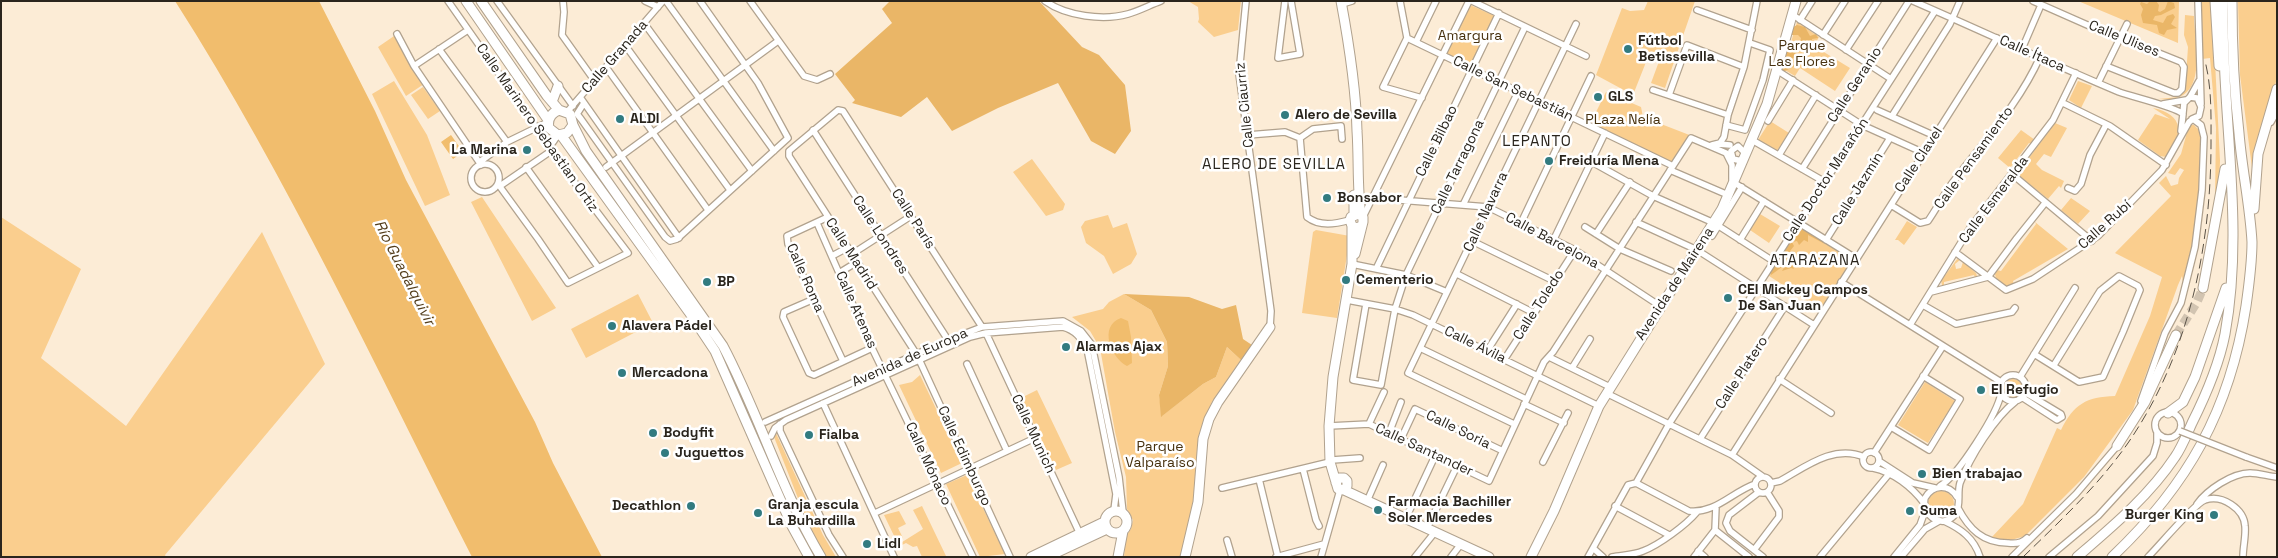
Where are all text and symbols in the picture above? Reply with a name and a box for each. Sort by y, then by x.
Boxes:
street label: Calle Granada [579,17,651,97]
street label: Calle Ulises [2086,17,2162,61]
park label: Amargura [1438,28,1502,44]
street label: Calle Ítaca [1997,32,2067,76]
place label: Fútbol Betissevilla [1638,33,1715,65]
park label: Parque Las Flores [1769,38,1835,70]
street label: Calle Marinero Sebastian Ortiz [472,41,602,215]
marker: Fútbol Betissevilla [1622,43,1634,55]
street label: Calle Geranio [1824,44,1886,126]
street label: Calle San Sebastián [1450,52,1576,126]
street label: Calle Ciaurriz [1232,61,1258,149]
place label: GLS [1608,89,1633,105]
marker: GLS [1592,91,1604,103]
street label: Calle Bilbao [1412,103,1462,179]
street label: Calle Pensamiento [1931,103,2017,213]
place label: Alero de Sevilla [1295,107,1397,123]
marker: Alero de Sevilla [1279,109,1291,121]
place label: ALDI [630,111,659,127]
park label: PLaza Nelía [1585,112,1661,128]
marker: ALDI [614,113,626,125]
street label: Calle Doctor Marañón [1780,115,1872,245]
street label: Calle Tarragona [1428,117,1488,217]
street label: Calle Clavel [1892,124,1946,196]
district label: LEPANTO [1501,133,1573,151]
place label: La Marina [451,142,517,158]
marker: La Marina [521,144,533,156]
street label: Calle Jazmín [1829,149,1887,229]
place label: Freiduría Mena [1559,153,1659,169]
street label: Calle Esmeralda [1956,153,2032,247]
marker: Freiduría Mena [1543,155,1555,167]
district label: ALERO DE SEVILLA [1200,156,1348,174]
street label: Calle Navarra [1460,169,1512,255]
street label: Calle París [887,186,939,252]
place label: Bonsabor [1337,190,1402,206]
marker: Bonsabor [1321,192,1333,204]
street label: Calle Londres [848,193,912,277]
street label: Calle Rubí [2075,197,2135,253]
street label: Calle Barcelona [1502,209,1602,273]
street label: Calle Madrid [821,215,881,293]
water label: Río Guadalquivir [370,217,438,329]
street label: Avenida de Mairena [1632,224,1718,344]
street label: Calle Roma [782,241,828,315]
district label: ATARAZANA [1768,252,1862,270]
street label: Calle Toledo [1510,267,1568,343]
street label: Calle Atenas [831,269,881,351]
place label: Cementerio [1356,272,1434,288]
place label: BP [717,274,735,290]
marker: Cementerio [1340,274,1352,286]
marker: BP [701,276,713,288]
place label: CEI Mickey Campos De San Juan [1738,282,1868,314]
marker: CEI Mickey Campos De San Juan [1722,292,1734,304]
place label: Alavera Pádel [622,318,712,334]
marker: Alavera Pádel [606,320,618,332]
street label: Calle Ávila [1441,323,1509,367]
street label: Avenida de Europa [850,325,970,391]
street label: Calle Platero [1712,333,1772,413]
place label: Alarmas Ajax [1076,339,1162,355]
marker: Alarmas Ajax [1060,341,1072,353]
place label: Mercadona [632,365,708,381]
marker: Mercadona [616,367,628,379]
place label: El Refugio [1991,382,2059,398]
marker: El Refugio [1975,384,1987,396]
street label: Calle Munich [1007,392,1059,476]
street label: Calle Edimburgo [933,403,995,509]
street label: Calle Soria [1423,407,1493,453]
street label: Calle Mónaco [901,420,955,508]
street label: Calle Santander [1372,420,1476,480]
place label: Bodyfit [663,425,714,441]
marker: Bodyfit [647,427,659,439]
place label: Fialba [819,427,859,443]
marker: Fialba [803,429,815,441]
park label: Parque Valparaíso [1125,439,1195,472]
place label: Juguettos [675,445,744,461]
marker: Juguettos [659,447,671,459]
place label: Bien trabajao [1932,466,2022,482]
marker: Bien trabajao [1916,468,1928,480]
place label: Farmacia Bachiller Soler Mercedes [1388,494,1511,526]
place label: Granja escula La Buhardilla [768,497,859,530]
place label: Decathlon [612,498,681,514]
marker: Decathlon [685,500,697,512]
place label: Suma [1920,503,1957,519]
marker: Farmacia Bachiller Soler Mercedes [1372,504,1384,516]
marker: Suma [1904,505,1916,517]
marker: Granja escula La Buhardilla [752,507,764,519]
place label: Burger King [2125,507,2204,523]
marker: Burger King [2208,509,2220,521]
place label: Lidl [877,536,901,552]
marker: Lidl [861,538,873,550]

